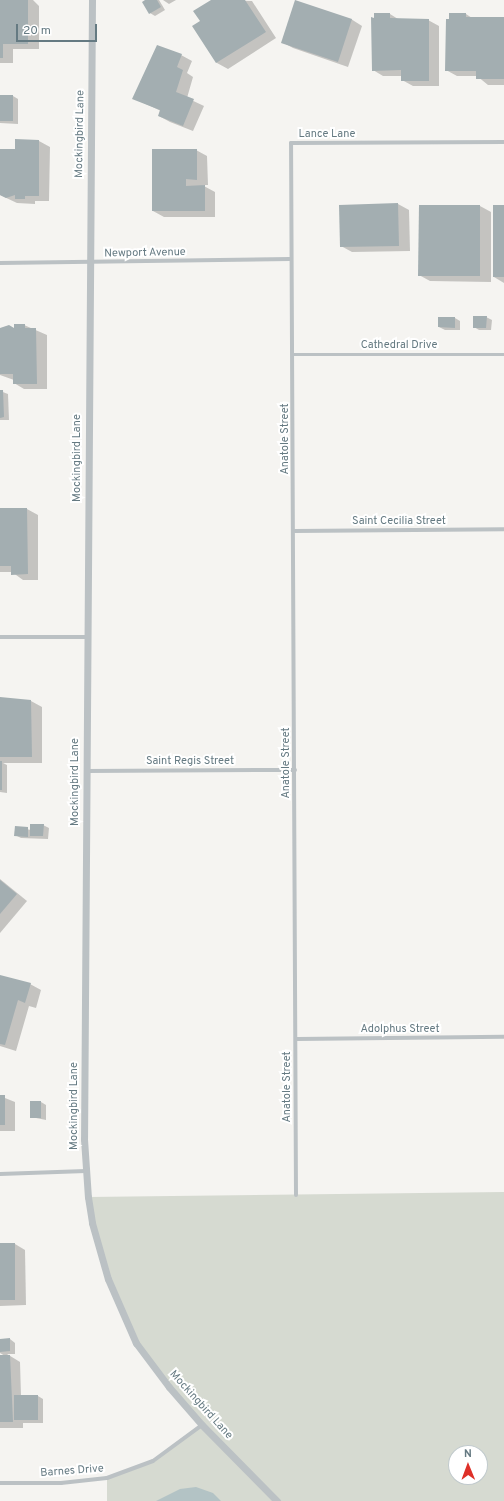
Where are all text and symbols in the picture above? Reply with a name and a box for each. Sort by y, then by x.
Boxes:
scale bar [18,16,99,42]
text: 20 m [23,23,51,39]
street label: Mockingbird Lane [73,90,87,178]
street label: Lance Lane [299,127,355,141]
street label: Newport Avenue [104,246,186,260]
street label: Cathedral Drive [361,338,437,352]
street label: Anatole Street [278,403,292,475]
street label: Mockingbird Lane [70,414,84,502]
street label: Saint Cecilia Street [352,514,446,528]
street label: Anatole Street [279,727,293,799]
street label: Mockingbird Lane [68,738,82,826]
street label: Saint Regis Street [146,754,234,768]
street label: Adolphus Street [360,1022,440,1036]
street label: Anatole Street [280,1051,294,1123]
street label: Mockingbird Lane [67,1062,81,1150]
street label: Mockingbird Lane [167,1368,235,1442]
north arrow [448,1445,488,1485]
text: N [464,1447,472,1461]
street label: Barnes Drive [40,1462,104,1480]

